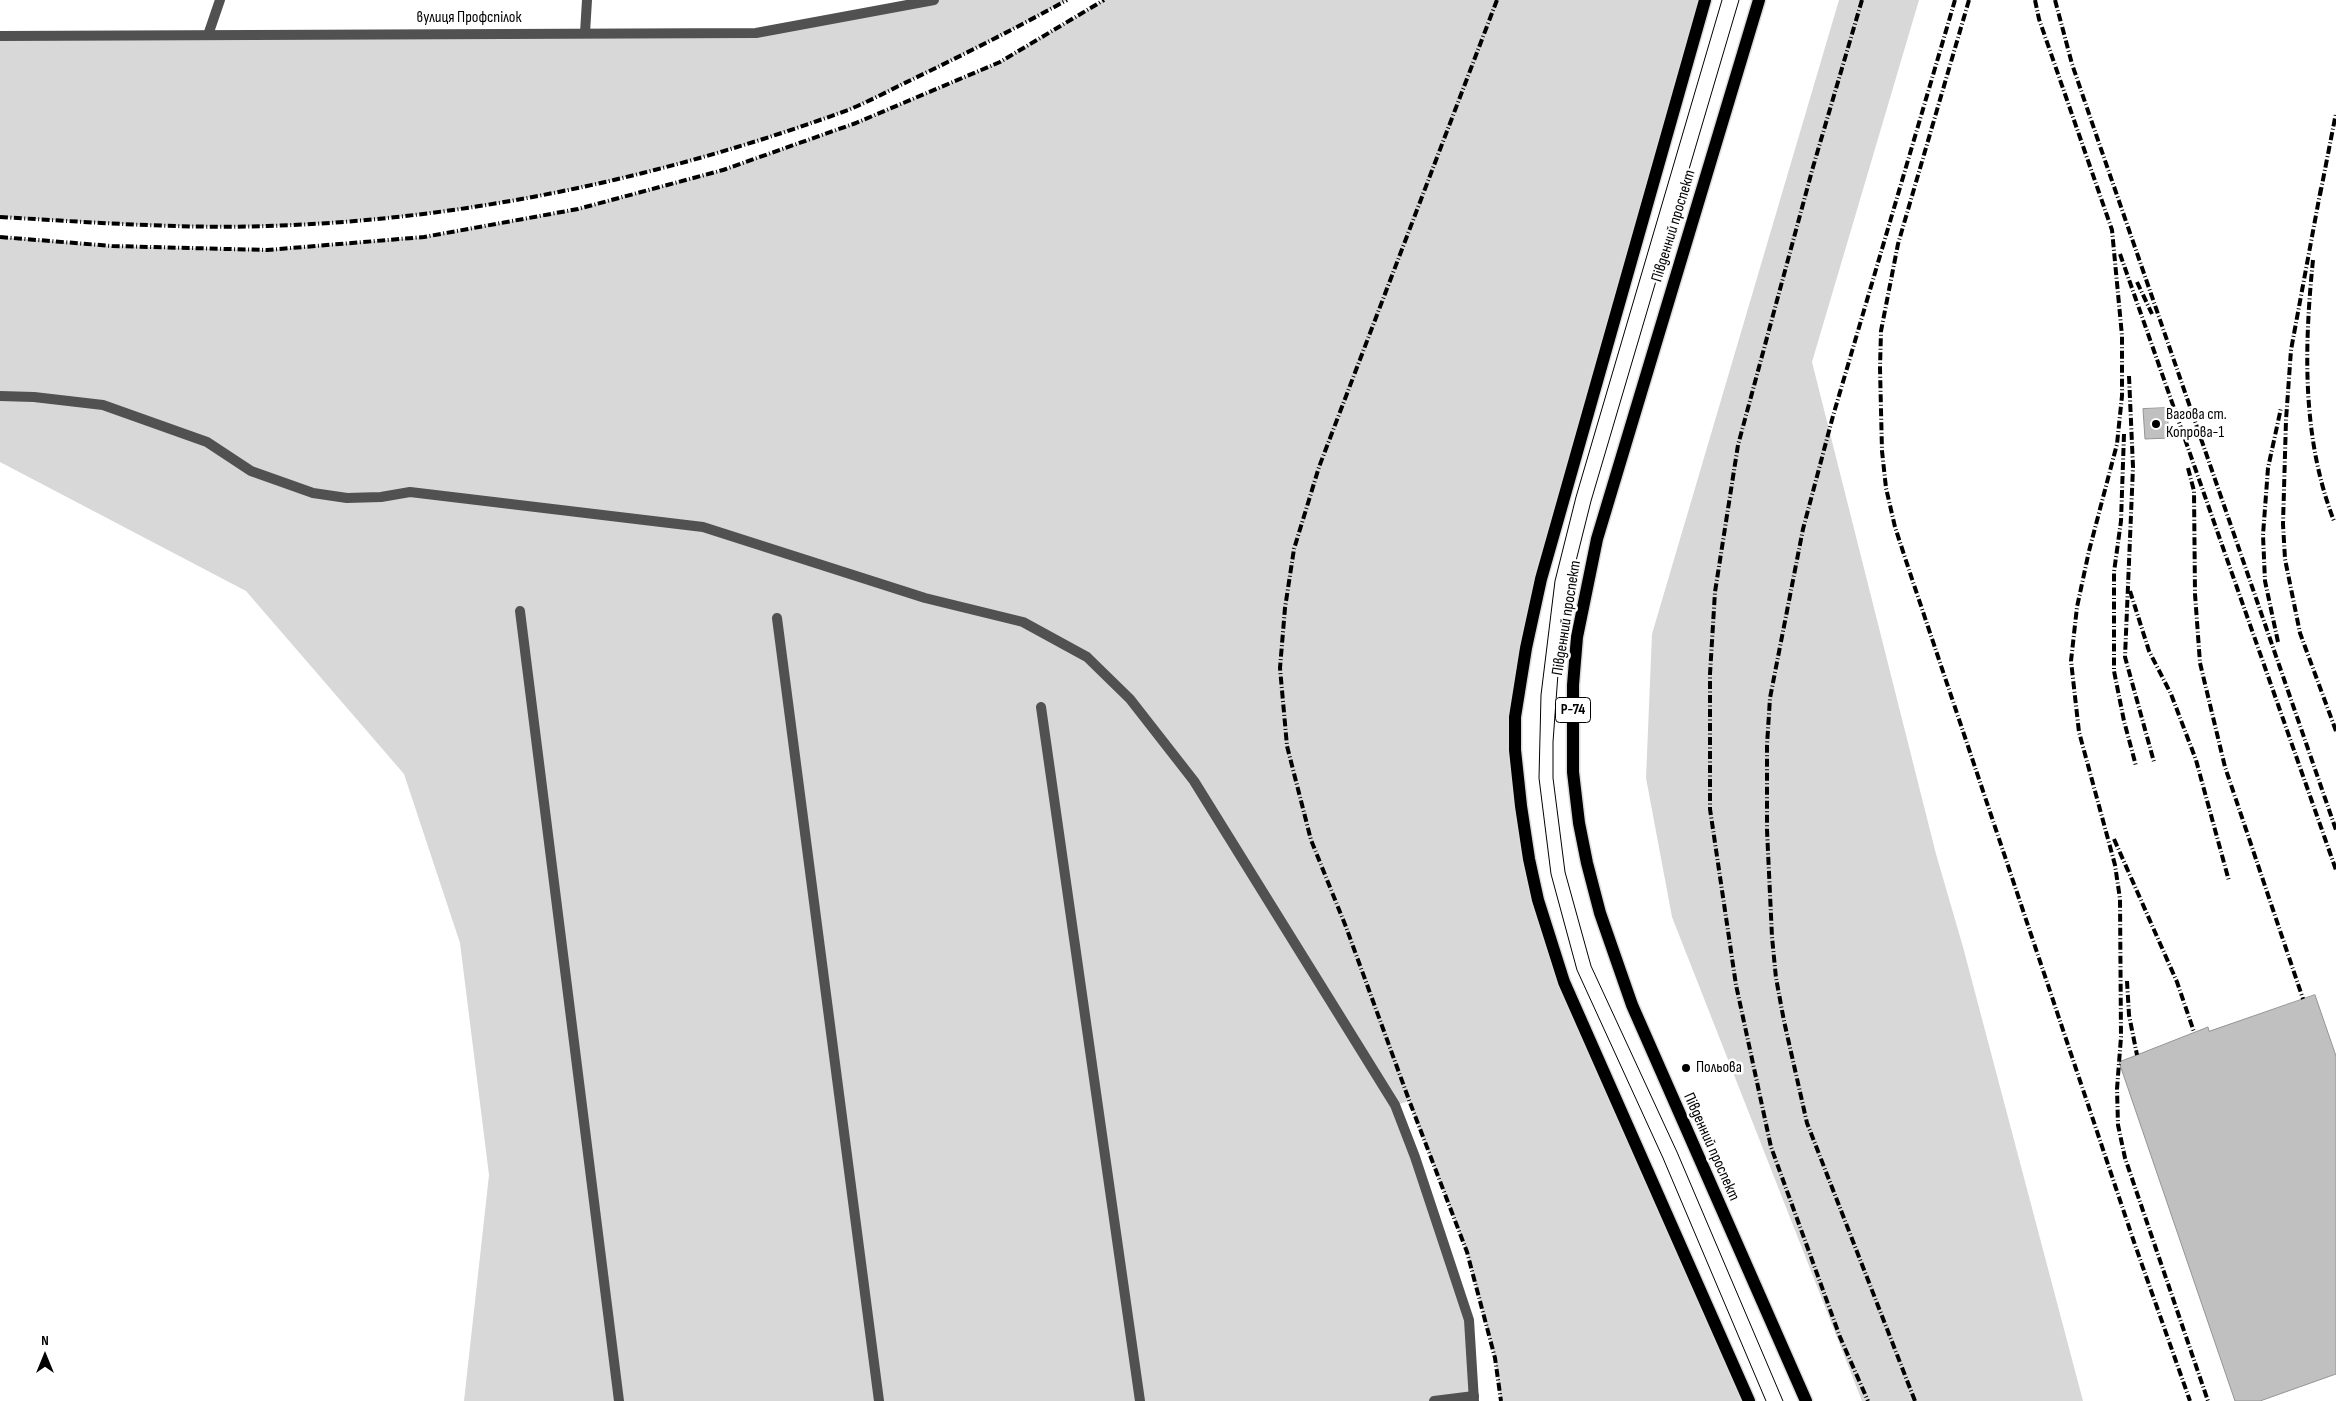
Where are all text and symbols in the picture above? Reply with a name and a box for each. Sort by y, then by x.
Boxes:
street label: вулиця Профспілок [416,8,522,28]
street label: Південний проспект [1648,168,1700,284]
place label: Вагова ст. Копрова-1 [2166,405,2227,443]
marker: Вагова ст. Копрова-1 [2150,418,2162,430]
street label: Південний проспект [1548,559,1586,677]
road number: Р-74 [1556,698,1590,722]
place label: Польова [1696,1058,1742,1078]
marker: Польова [1680,1062,1692,1074]
street label: Південний проспект [1679,1090,1743,1204]
north arrow [20,1331,70,1381]
text: N [41,1332,49,1349]

